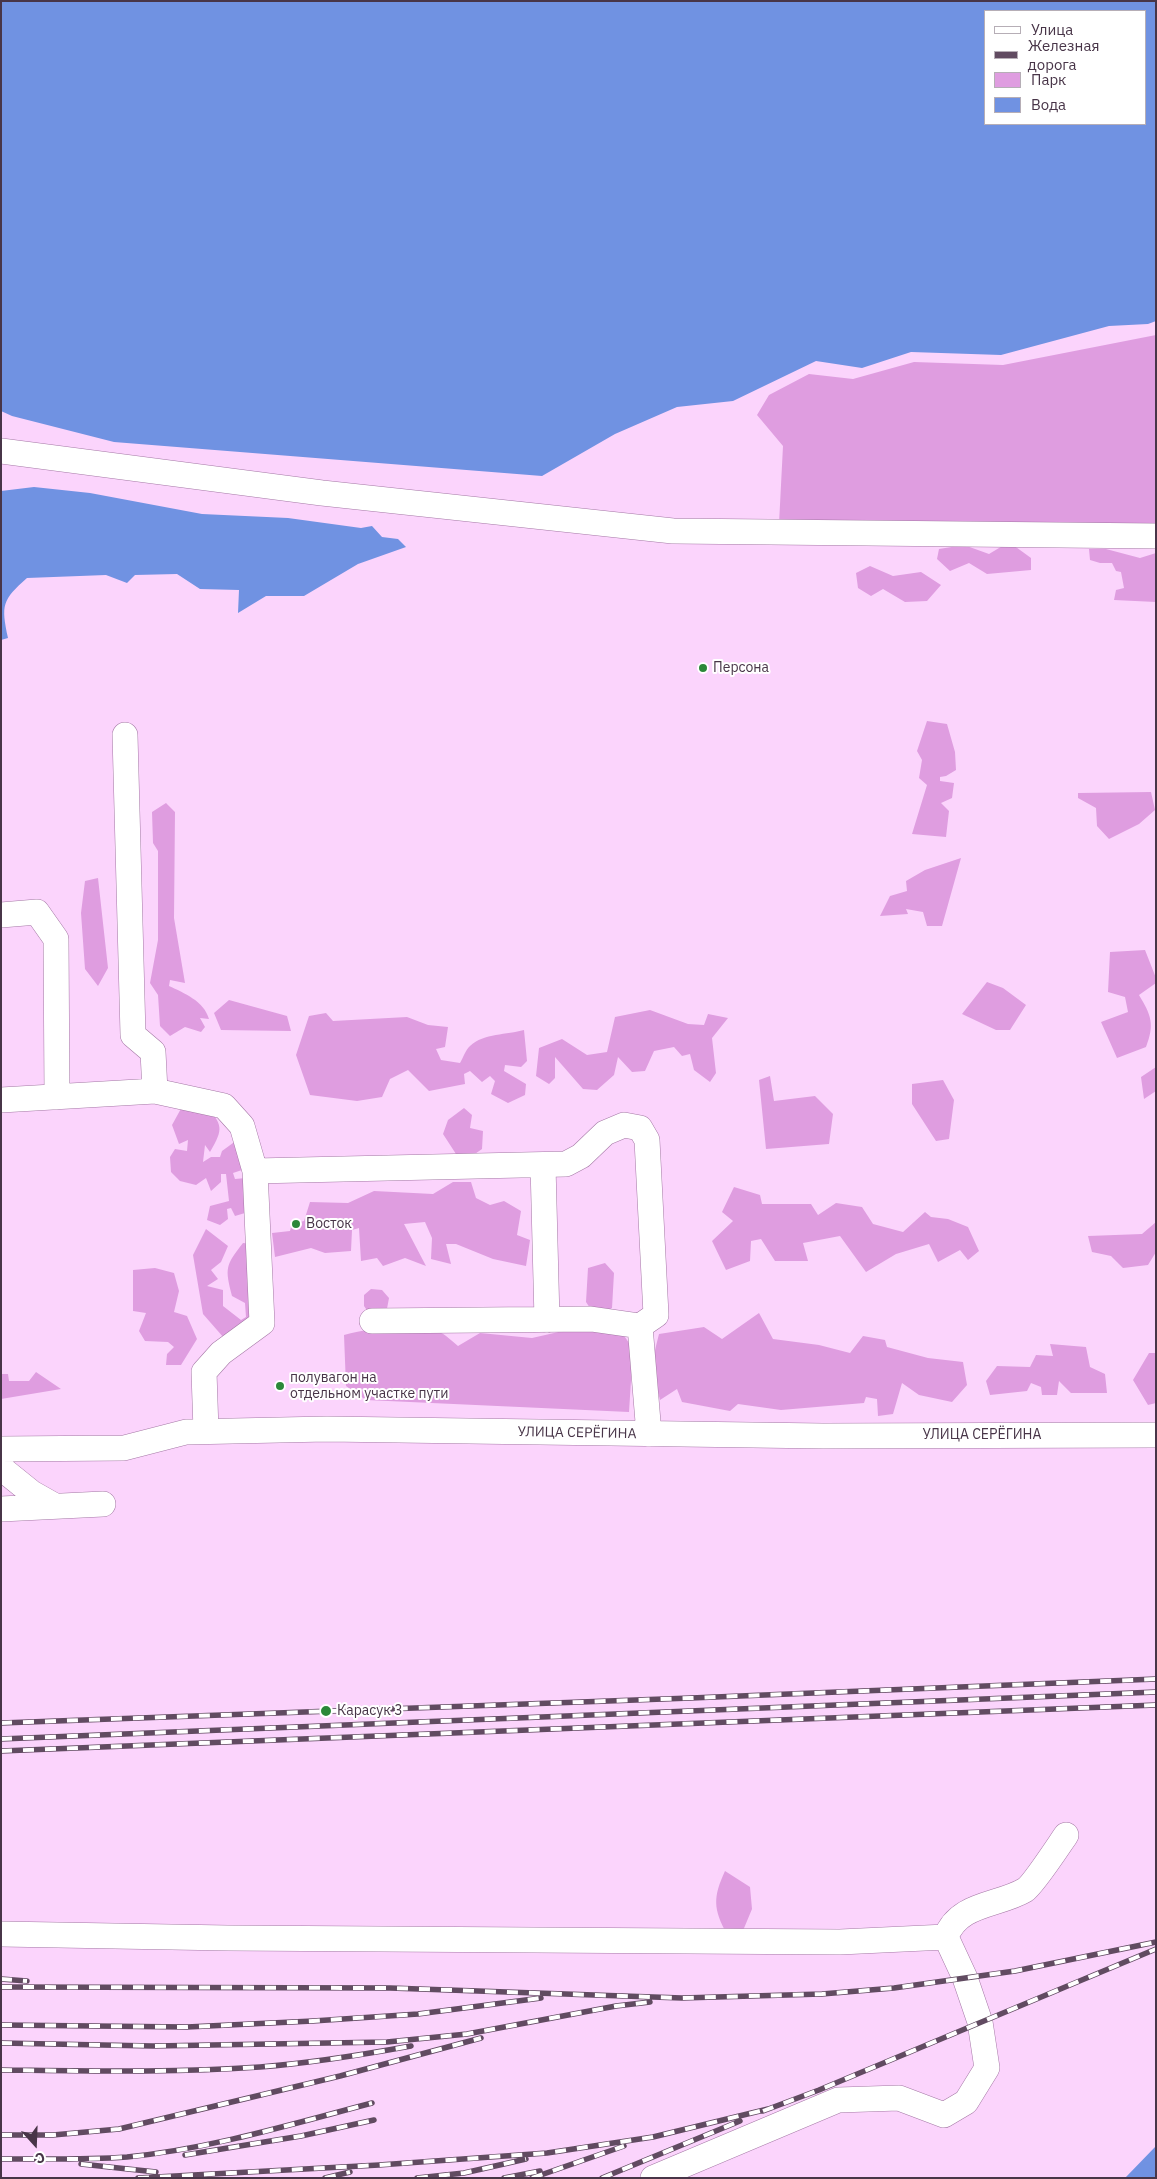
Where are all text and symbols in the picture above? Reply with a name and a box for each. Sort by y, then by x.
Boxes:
legend [984,10,1147,125]
text: Улица [1031,20,1073,39]
text: Железная дорога [1028,36,1099,74]
text: Парк [1031,70,1066,89]
text: Вода [1031,95,1066,114]
place label: Персона [713,660,769,676]
marker: Персона [697,662,709,674]
place label: Восток [306,1216,352,1232]
marker: Восток [290,1218,302,1230]
place label: полувагон на отдельном участке пути [290,1370,448,1402]
marker: полувагон на отдельном участке пути [274,1380,286,1392]
street label: УЛИЦА СЕРЁГИНА [517,1424,637,1442]
street label: УЛИЦА СЕРЁГИНА [923,1427,1041,1443]
place label: Карасук 3 [337,1703,403,1719]
marker: Карасук 3 [319,1704,333,1718]
north arrow [10,2119,60,2169]
text: С [33,2148,47,2168]

